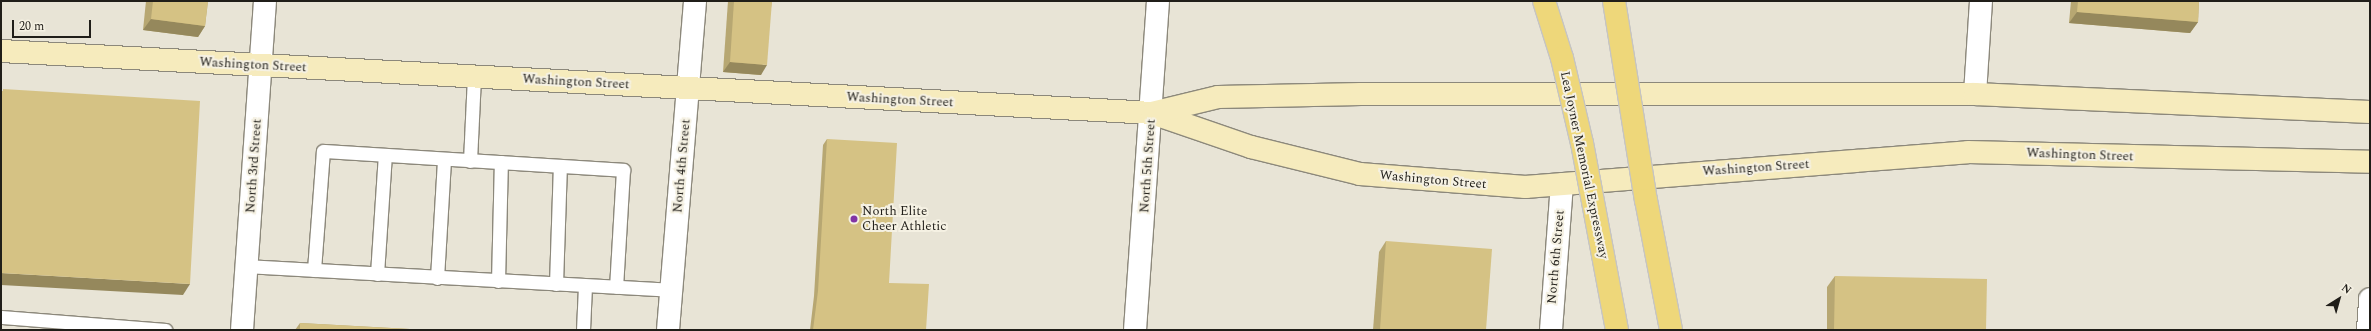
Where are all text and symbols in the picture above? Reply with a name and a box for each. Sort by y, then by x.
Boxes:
scale bar [14,12,93,38]
text: 20 m [19,17,44,36]
street label: Washington Street [199,54,307,76]
street label: Lea Joyner Memorial Expressway [1556,70,1612,260]
street label: Washington Street [522,71,630,93]
street label: Washington Street [846,89,954,111]
street label: North 3rd Street [243,118,265,214]
street label: North 4th Street [670,118,694,214]
street label: North 5th Street [1137,119,1159,213]
street label: Washington Street [2026,145,2134,165]
street label: Washington Street [1702,156,1810,180]
street label: Washington Street [1379,168,1487,192]
place label: North Elite Cheer Athletic [862,204,947,235]
street label: North 6th Street [1544,209,1568,305]
marker: North Elite Cheer Athletic [849,214,859,224]
north arrow [2319,279,2359,319]
text: N [2338,280,2355,299]

